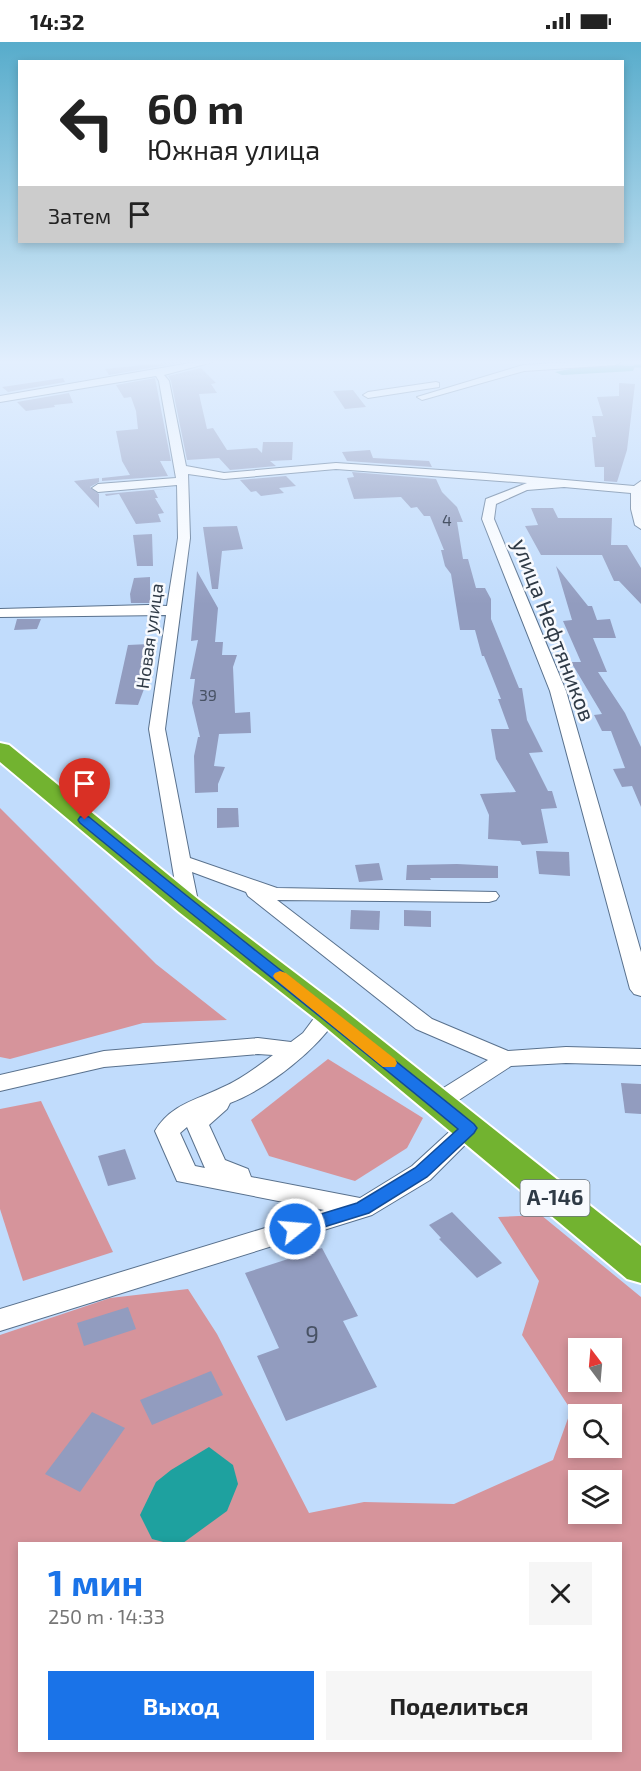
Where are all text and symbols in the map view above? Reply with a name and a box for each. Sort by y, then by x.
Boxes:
text: 14:32 [30,8,84,34]
text: 60 m [147,82,244,132]
icon: left [48,84,126,162]
text: Южная улица [147,133,320,165]
icon: arrive [123,198,156,231]
text: Затем [48,202,111,228]
house number: 4 [442,510,452,529]
street label: улица Нефтяников [507,535,602,725]
street label: Новая улица [131,582,167,690]
house number: 39 [199,685,217,704]
pin [59,758,110,820]
icon: arrive [68,767,101,800]
road number: А-146 [520,1180,590,1216]
position arrow [263,1197,327,1261]
house number: 9 [305,1319,319,1348]
north arrow [568,1338,622,1392]
map controls [568,1338,622,1524]
button: search [568,1404,622,1458]
button: layers [568,1470,622,1524]
text: 1 мин [48,1560,143,1603]
button: close [529,1562,592,1625]
text: 250 m · 14:33 [48,1604,165,1628]
button: Выход [48,1671,314,1740]
button: Поделиться [326,1671,592,1740]

